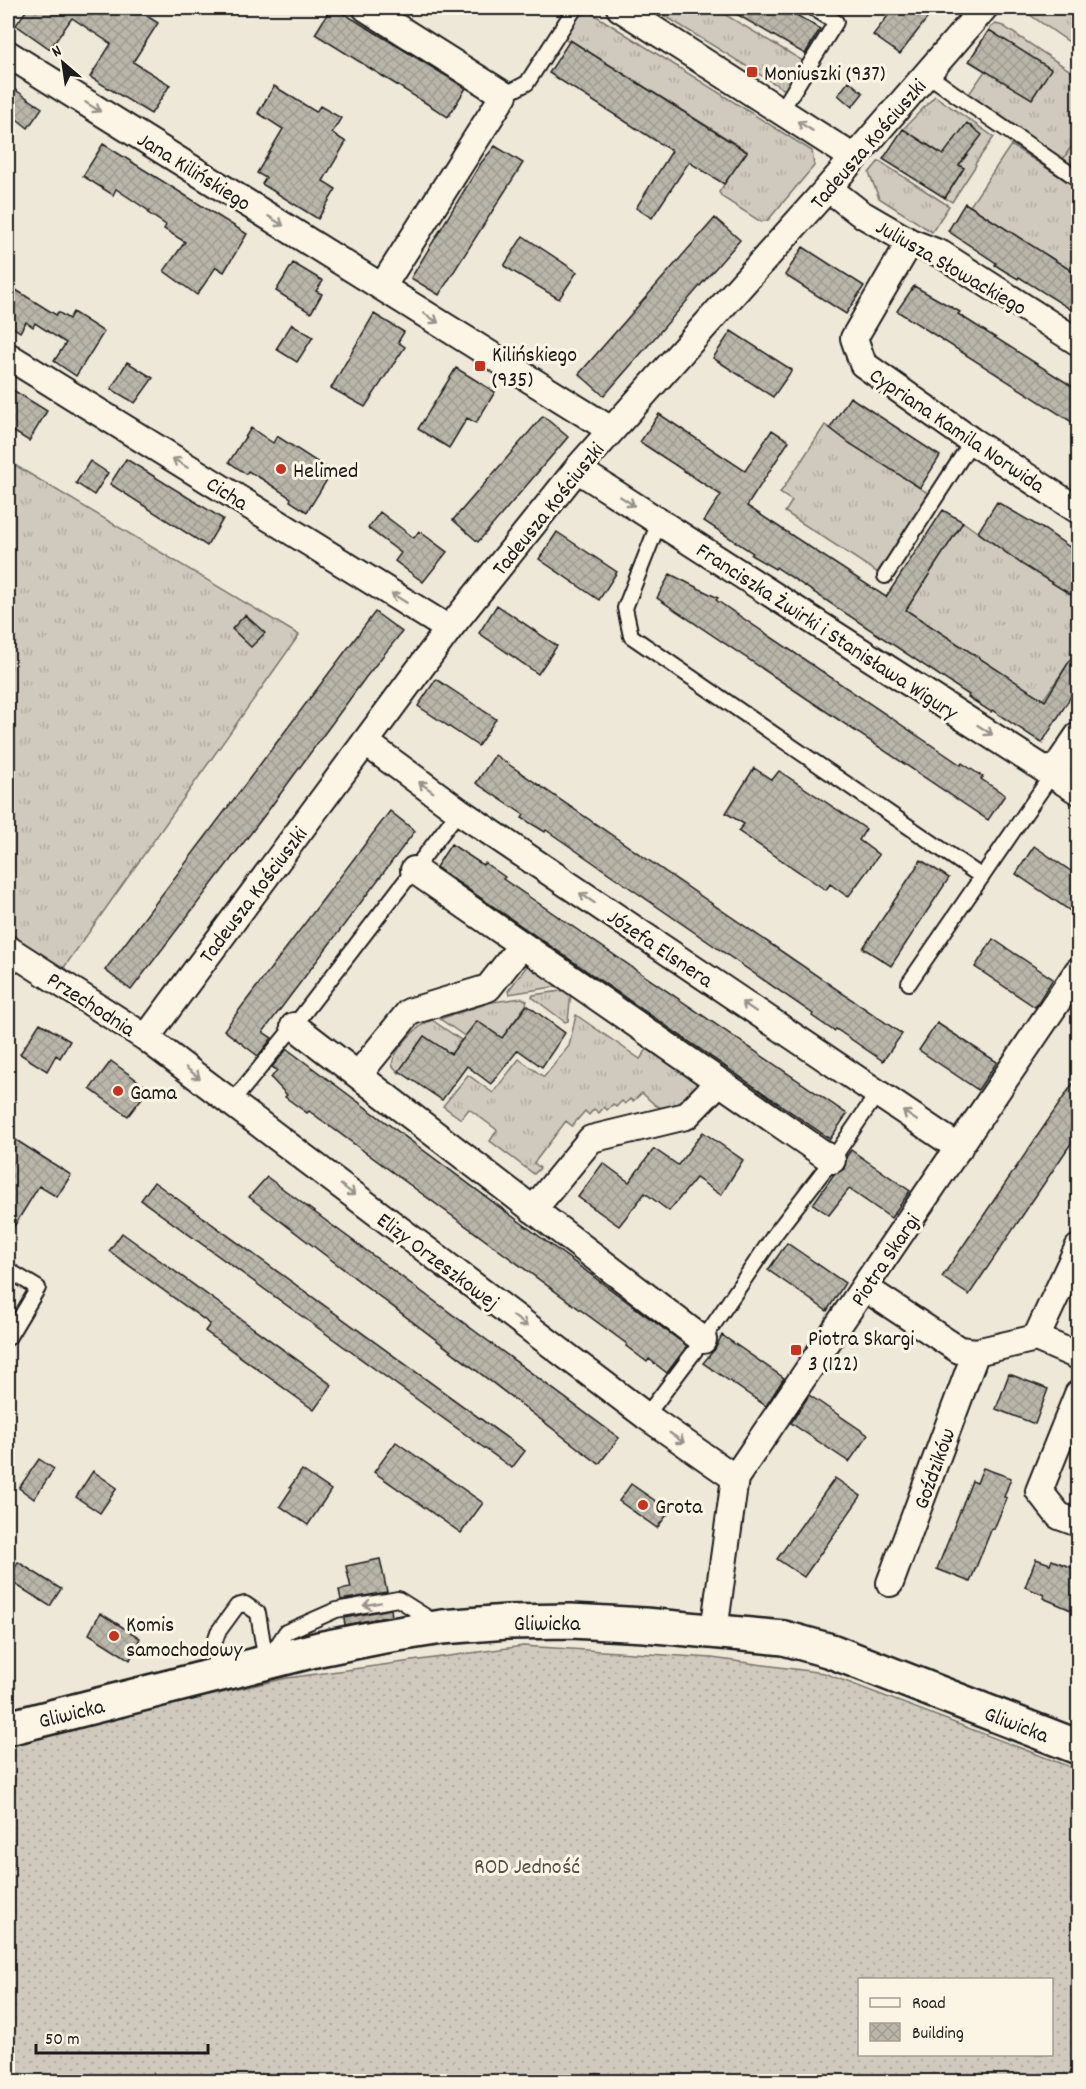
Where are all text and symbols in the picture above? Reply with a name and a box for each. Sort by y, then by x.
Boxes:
north arrow [33,33,93,93]
text: N [48,40,66,64]
place label: Moniuszki (937) [764,60,885,91]
marker: Moniuszki (937) [745,65,759,79]
street label: Tadeusza Kościuszki [804,73,935,217]
one-way arrow [84,102,101,114]
one-way arrow [797,119,814,131]
street label: Jana Kilińskiego [130,126,256,220]
street label: Juliusza Słowackiego [869,213,1032,325]
one-way arrow [267,216,284,228]
one-way arrow [422,312,439,324]
place label: Kilińskiego (935) [492,341,577,397]
marker: Kilińskiego (935) [473,359,487,373]
street label: Cypriana Kamila Norwida [862,362,1051,503]
street label: Tadeusza Kościuszki [486,437,613,584]
one-way arrow [172,456,189,468]
place label: Helimed [293,457,358,488]
marker: Helimed [274,462,288,476]
street label: Cicha [199,470,254,520]
one-way arrow [618,495,634,507]
street label: Franciszka Żwirki i Stanisława Wigury [689,536,964,730]
one-way arrow [391,592,408,605]
one-way arrow [977,724,994,737]
one-way arrow [419,781,435,793]
street label: Tadeusza Kościuszki [193,821,317,971]
one-way arrow [579,891,596,903]
street label: Józefa Elsnera [600,903,719,997]
street label: Przechodnia [40,966,141,1046]
one-way arrow [741,1001,757,1013]
one-way arrow [184,1067,200,1079]
place label: Gama [130,1079,178,1110]
marker: Gama [111,1084,125,1098]
one-way arrow [903,1110,919,1122]
one-way arrow [340,1184,356,1197]
street label: Elizy Orzeszkowej [369,1206,505,1319]
street label: Piotra Skargi [844,1208,929,1314]
one-way arrow [512,1315,528,1327]
place label: Piotra Skargi 3 (122) [808,1325,914,1381]
marker: Piotra Skargi 3 (122) [789,1343,803,1357]
street label: Goździków [907,1424,965,1514]
one-way arrow [668,1431,685,1444]
place label: Grota [655,1493,703,1524]
marker: Grota [636,1498,650,1512]
one-way arrow [362,1599,382,1610]
street label: Gliwicka [514,1610,581,1641]
place label: Komis samochodowy [126,1611,243,1667]
marker: Komis samochodowy [107,1629,121,1643]
street label: Gliwicka [36,1692,109,1739]
street label: Gliwicka [979,1700,1053,1753]
park label: ROD Jedność [474,1853,580,1884]
legend [858,1978,1053,2056]
text: Road [912,1992,946,2017]
scale bar [36,2017,208,2055]
text: Building [912,2022,964,2047]
text: 50 m [45,2028,80,2053]

